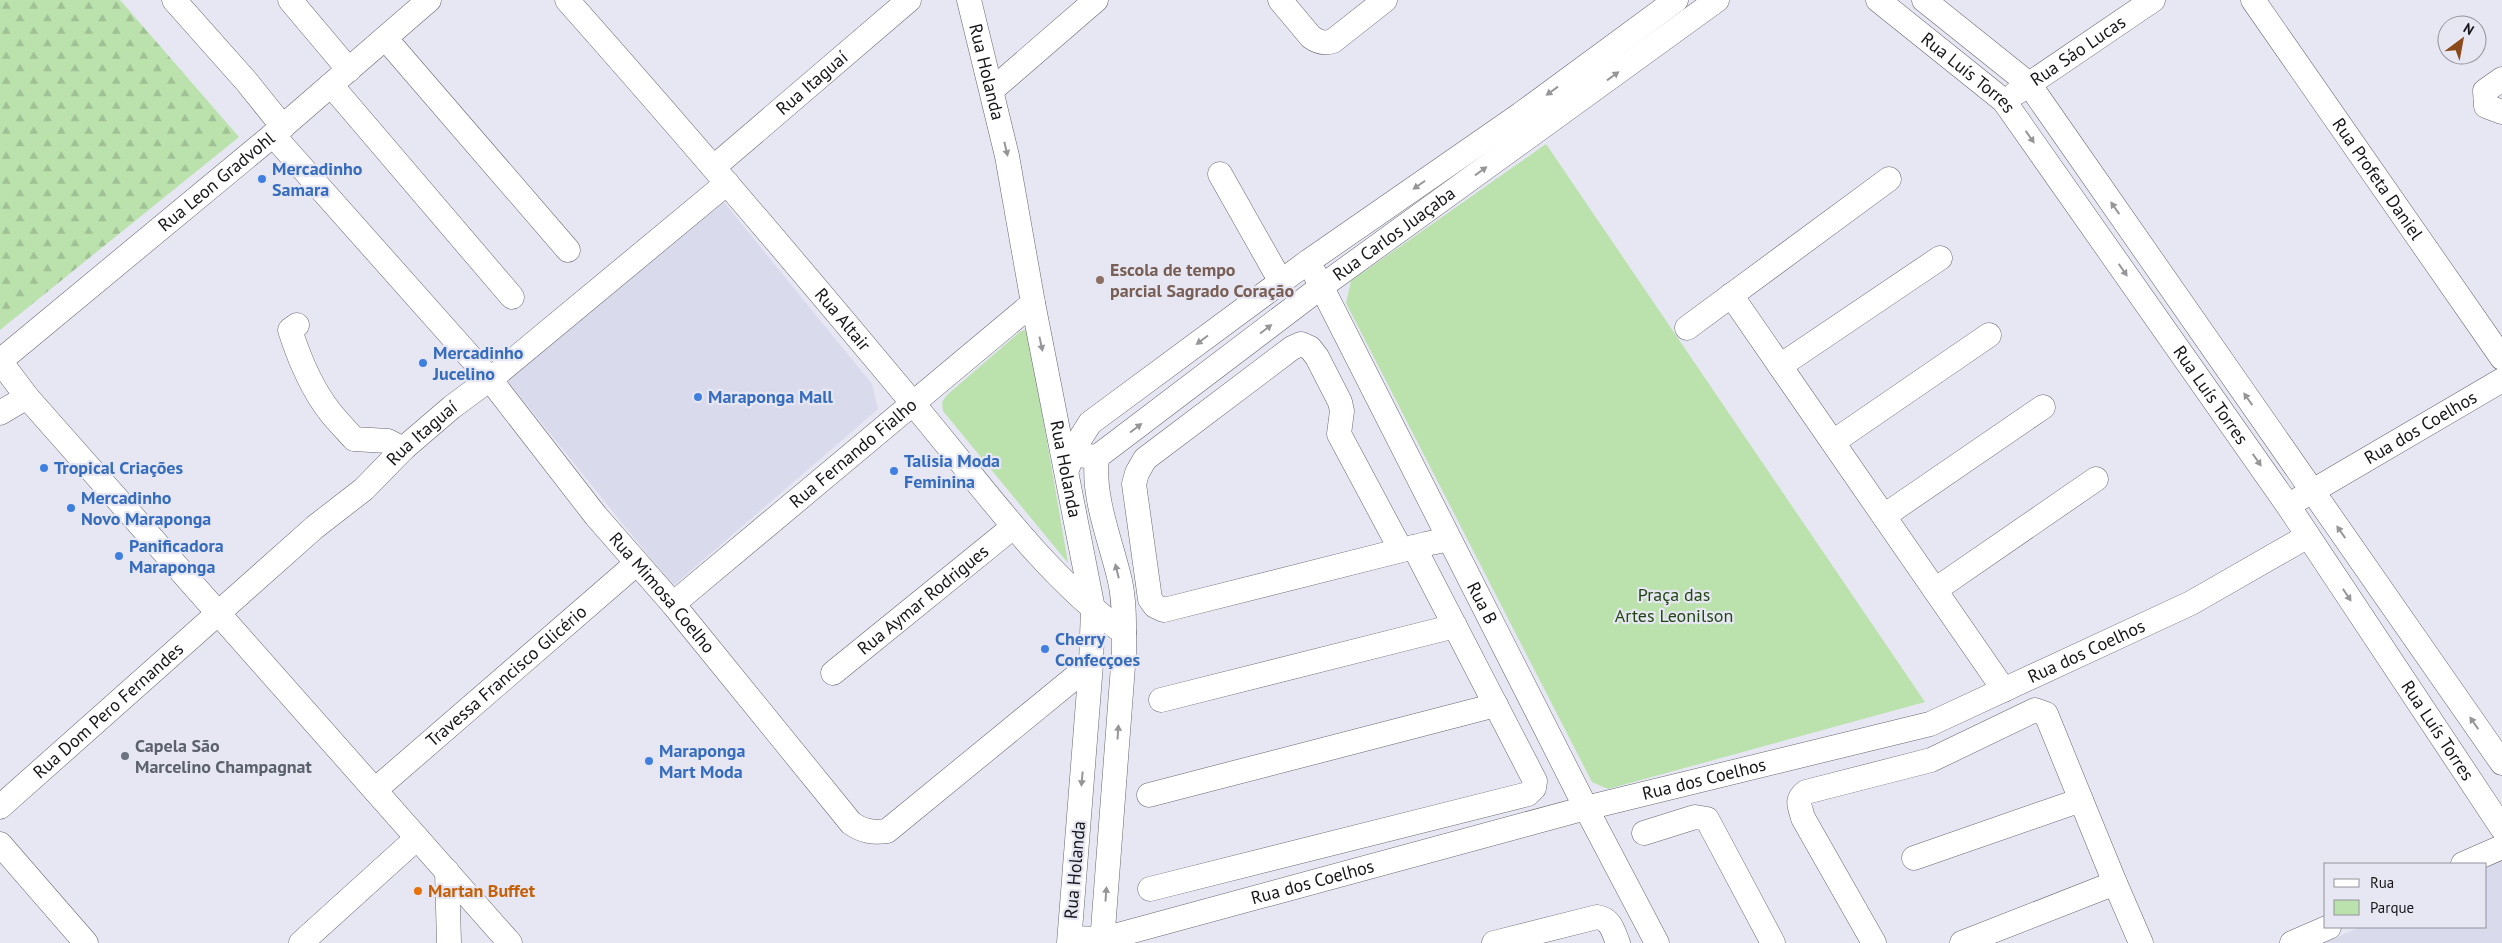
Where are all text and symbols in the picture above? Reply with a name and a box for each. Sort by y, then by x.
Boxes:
street label: Rua Sáo Lucas [2026,10,2130,91]
north arrow [2437,15,2487,65]
text: N [2460,19,2478,39]
street label: Rua Holanda [964,21,1010,122]
street label: Rua Luís Torres [1917,27,2021,117]
street label: Rua Itaguaí [771,45,852,120]
one-way arrow [1606,71,1620,81]
one-way arrow [1546,86,1559,97]
street label: Rua Profeta Daniel [2328,113,2429,245]
street label: Rua Leon Gradvohl [153,126,280,236]
one-way arrow [2025,130,2035,144]
one-way arrow [1002,142,1010,157]
place label: Mercadinho Samara [272,157,363,201]
one-way arrow [1474,166,1488,176]
marker: Mercadinho Samara [256,173,268,185]
one-way arrow [1412,180,1426,190]
street label: Rua Carlos Juaçaba [1328,181,1460,286]
one-way arrow [2110,201,2120,215]
place label: Escola de tempo parcial Sagrado Coração [1110,258,1294,302]
one-way arrow [2118,263,2128,277]
marker: Escola de tempo parcial Sagrado Coração [1094,274,1106,286]
street label: Rua Altair [810,283,876,355]
one-way arrow [1259,324,1272,335]
one-way arrow [1195,335,1208,345]
one-way arrow [1037,336,1045,351]
place label: Mercadinho Jucelino [432,341,524,385]
street label: Rua Luís Torres [2168,341,2254,449]
marker: Mercadinho Jucelino [417,357,429,369]
place label: Maraponga Mall [708,385,834,408]
street label: Rua dos Coelhos [2360,385,2481,469]
marker: Maraponga Mall [692,391,704,403]
one-way arrow [2243,392,2253,406]
street label: Rua Fernando Fialho [785,393,921,513]
street label: Rua Itaguaí [381,395,462,470]
street label: Rua Holanda [1045,418,1087,519]
one-way arrow [1129,423,1143,433]
place label: Talisia Moda Feminina [904,449,1000,493]
one-way arrow [2252,454,2262,467]
place label: Tropical Criações [54,456,183,479]
marker: Tropical Criações [38,462,50,474]
marker: Talisia Moda Feminina [888,465,900,477]
place label: Mercadinho Novo Maraponga [81,486,211,530]
marker: Mercadinho Novo Maraponga [65,502,77,514]
one-way arrow [2336,525,2346,539]
street label: Rua Mimosa Coelho [604,527,720,658]
place label: Panificadora Maraponga [129,534,224,578]
street label: Rua Aymar Rodrigues [852,539,993,660]
marker: Panificadora Maraponga [113,550,125,562]
one-way arrow [1113,563,1121,578]
street label: Rua B [1462,578,1503,628]
park label: Praça das Artes Leonilson [1615,583,1733,627]
one-way arrow [2342,589,2352,602]
street label: Travessa Francisco Glicério [421,600,591,752]
street label: Rua dos Coelhos [2024,614,2148,688]
place label: Cherry Confecçoes [1055,627,1140,671]
street label: Rua Dom Pero Fernandes [28,637,188,783]
marker: Cherry Confecçoes [1039,643,1051,655]
street label: Rua Luís Torres [2396,676,2479,785]
one-way arrow [2469,716,2479,729]
one-way arrow [1115,724,1123,740]
place label: Capela São Marcelino Champagnat [135,734,313,778]
place label: Maraponga Mart Moda [659,739,745,783]
marker: Capela São Marcelino Champagnat [119,750,131,762]
street label: Rua dos Coelhos [1640,753,1768,805]
marker: Maraponga Mart Moda [643,755,655,767]
one-way arrow [1078,771,1086,787]
street label: Rua Holanda [1059,820,1090,920]
street label: Rua dos Coelhos [1248,854,1376,909]
legend [2324,863,2487,928]
text: Rua [2370,873,2394,892]
place label: Martan Buffet [428,879,536,902]
marker: Martan Buffet [412,885,424,897]
one-way arrow [1103,886,1111,902]
text: Parque [2370,898,2414,917]

